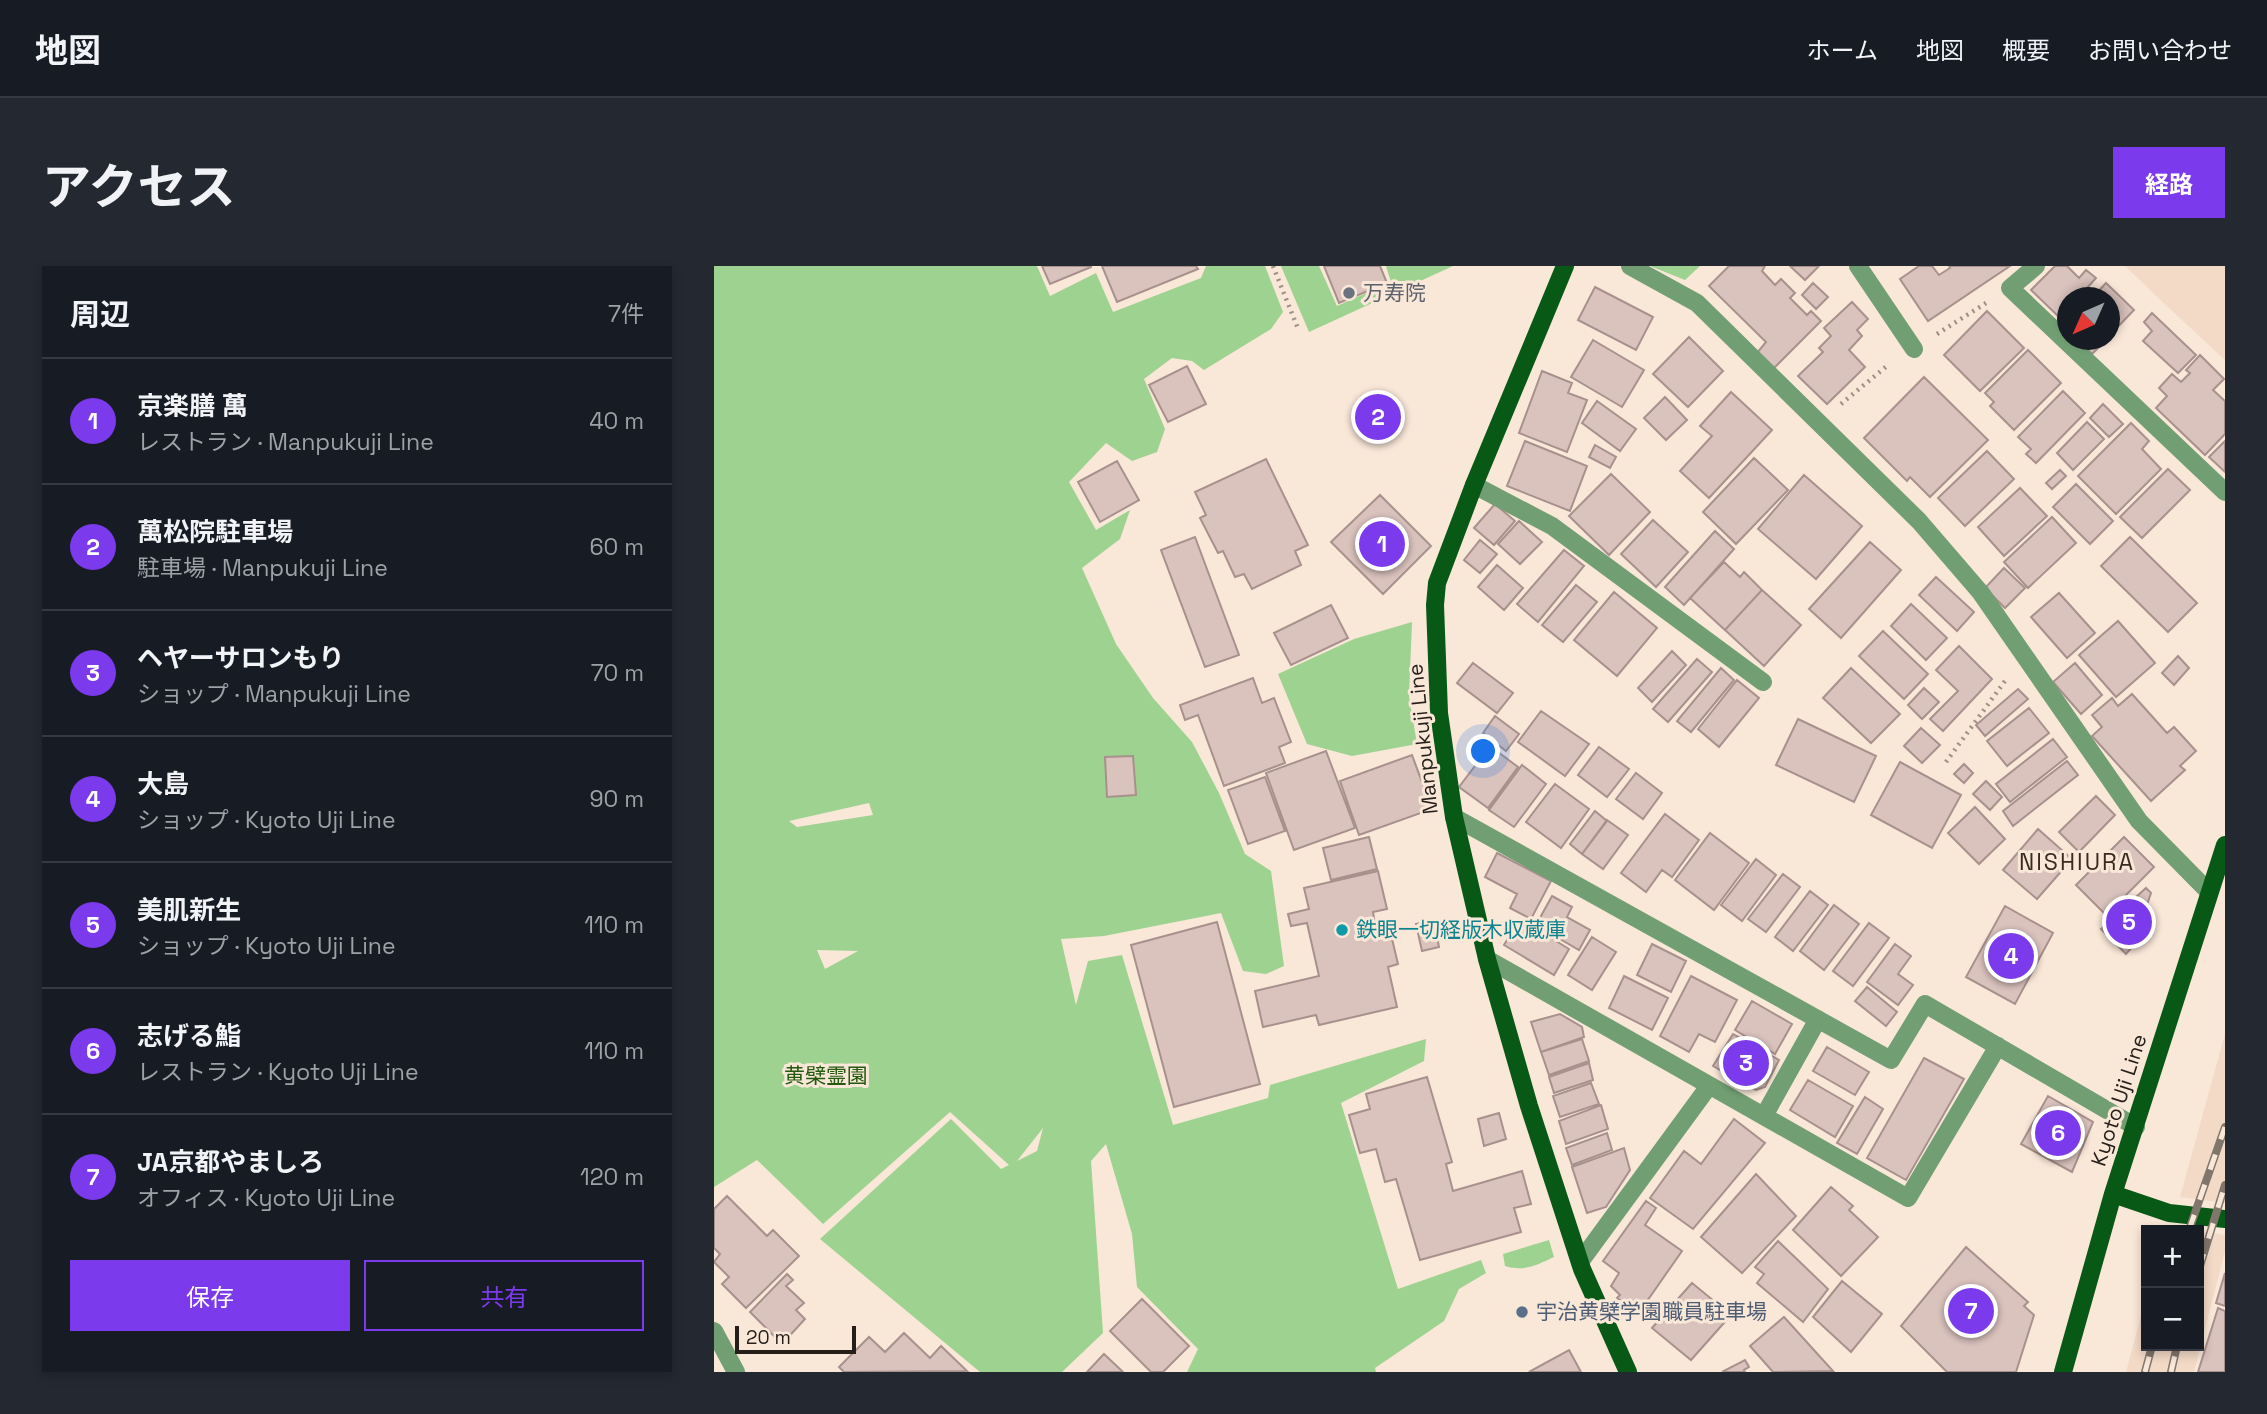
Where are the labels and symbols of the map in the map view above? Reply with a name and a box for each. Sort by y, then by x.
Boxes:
place label: 万寿院 [1363,279,1426,306]
marker: 万寿院 [1341,285,1357,301]
north arrow [2057,287,2120,350]
pin: 2 [1355,391,1401,443]
pin: 1 [1359,518,1405,570]
street label: Manpukuji Line [1401,662,1444,816]
your location [1466,734,1500,768]
district label: NISHIURA [2019,847,2135,877]
pin: 5 [2106,896,2152,948]
place label: 鉄眼一切経版木収蔵庫 [1356,916,1566,943]
marker: 鉄眼一切経版木収蔵庫 [1334,922,1350,938]
pin: 4 [1988,930,2034,982]
street label: Kyoto Uji Line [2084,1030,2153,1169]
pin: 3 [1723,1037,1769,1089]
park label: 黄檗霊園 [784,1062,868,1089]
pin: 6 [2035,1107,2081,1159]
pin: 7 [1948,1285,1994,1337]
place label: 宇治黄檗学園職員駐車場 [1536,1298,1767,1325]
marker: 宇治黄檗学園職員駐車場 [1514,1304,1530,1320]
scale bar [735,1323,856,1355]

